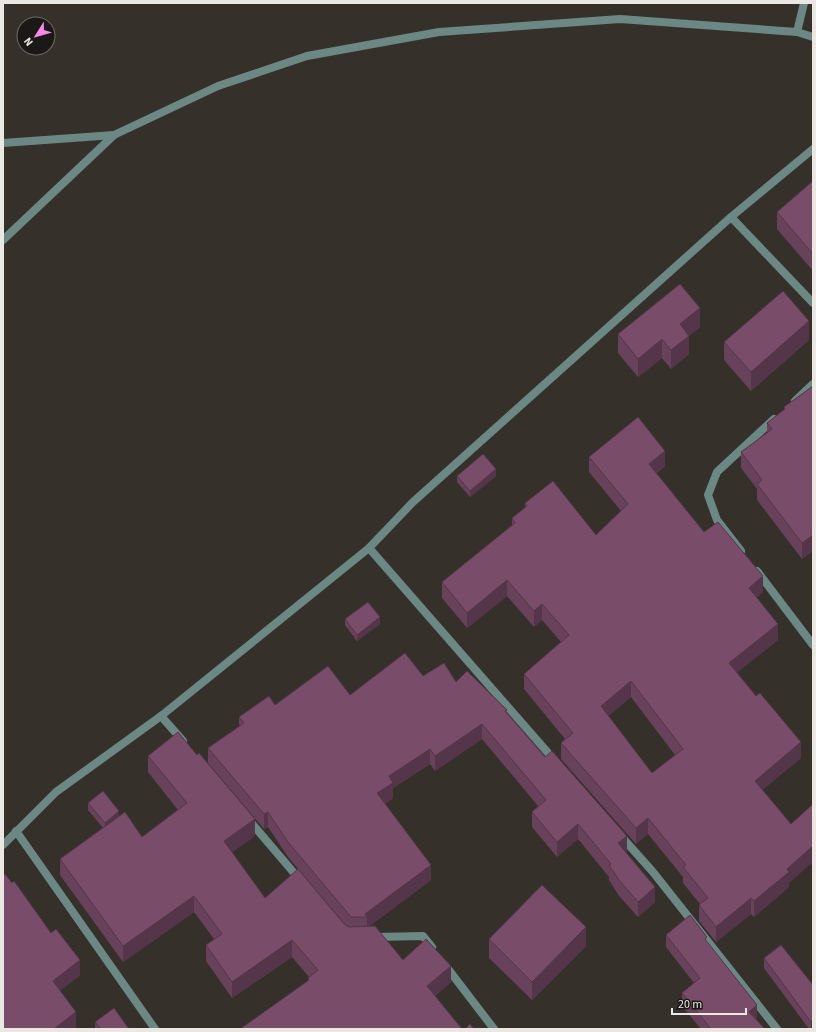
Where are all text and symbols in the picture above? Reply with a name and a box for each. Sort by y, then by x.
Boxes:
north arrow [16,16,56,56]
text: N [20,34,37,49]
scale bar [672,990,746,1016]
text: 20 m [678,996,702,1013]

